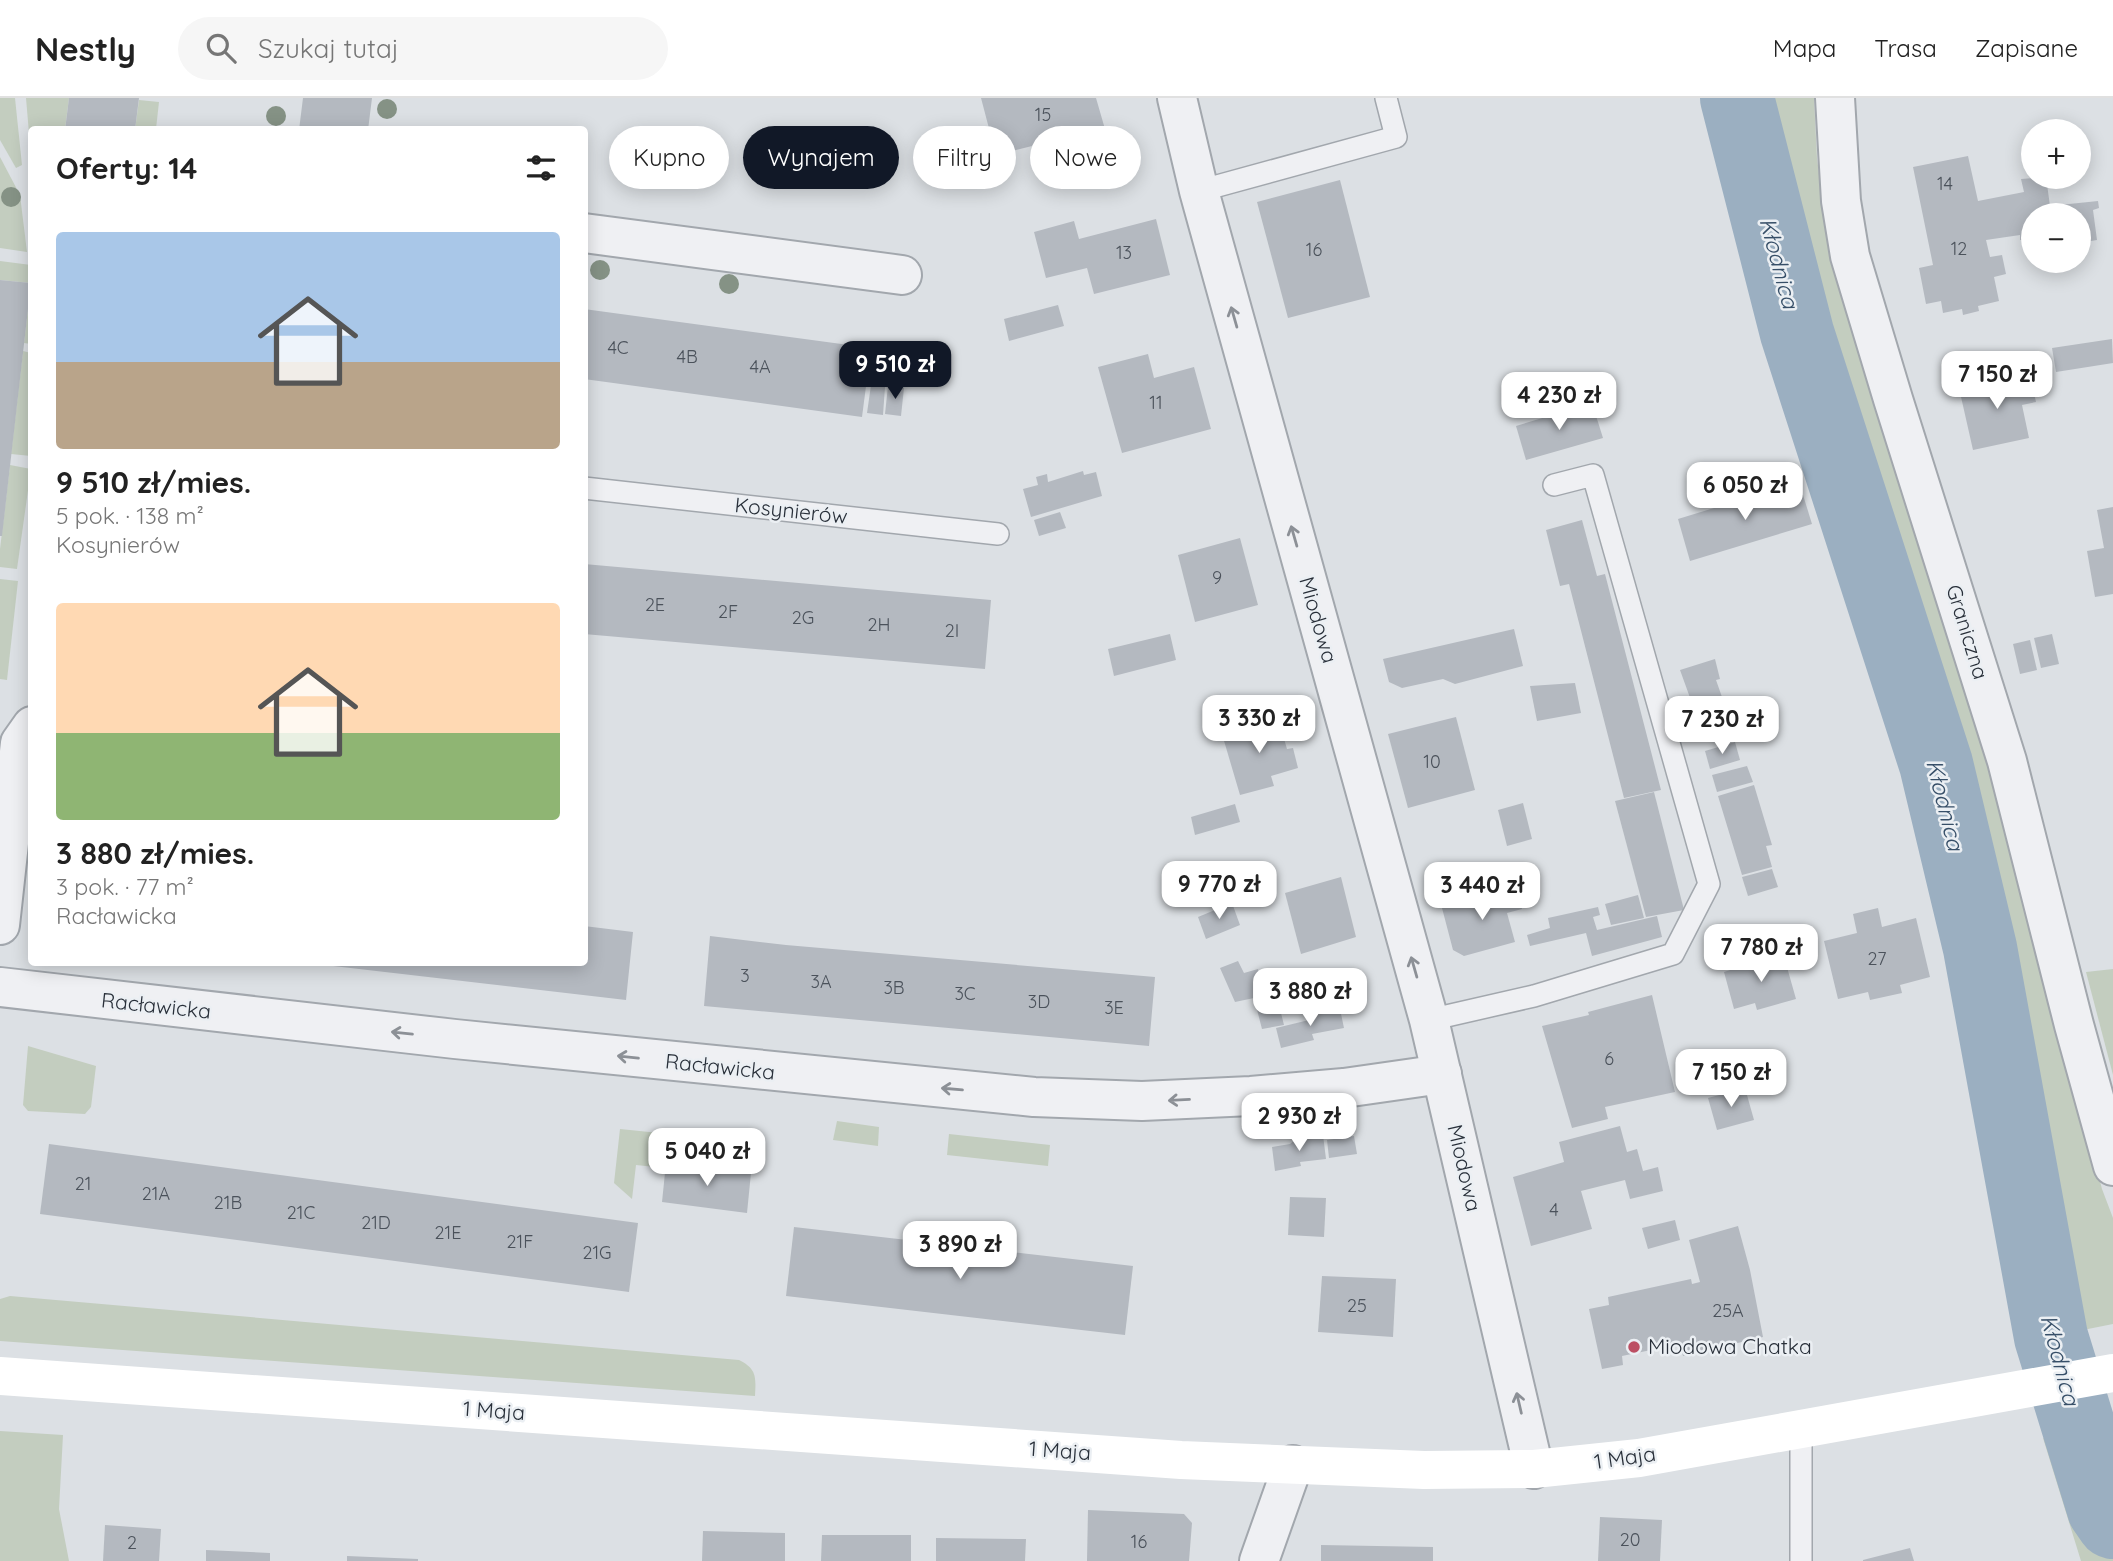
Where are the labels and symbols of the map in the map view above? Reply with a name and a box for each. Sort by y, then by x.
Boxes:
house number: 15 [1035,103,1051,126]
house number: 14 [1937,172,1953,195]
water label: Kłodnica [1753,214,1806,312]
house number: 12 [1951,237,1967,260]
house number: 16 [1306,238,1322,261]
house number: 13 [1116,241,1132,264]
one-way arrow [1226,306,1239,328]
house number: 4C [607,336,629,359]
pin: 9 510 zł [823,342,967,401]
house number: 4B [676,345,698,368]
pin: 7 150 zł [1925,352,2069,411]
house number: 4A [749,355,771,378]
pin: 4 230 zł [1487,372,1631,432]
house number: 11 [1149,391,1163,414]
pin: 6 050 zł [1673,462,1817,522]
street label: Kosynierów [733,491,849,529]
one-way arrow [1287,525,1300,547]
house number: 9 [1212,566,1222,589]
street label: Miodowa [1294,574,1344,666]
street label: Graniczna [1941,581,1995,682]
house number: 2E [645,593,665,616]
house number: 2F [718,600,738,623]
house number: 2G [792,606,814,629]
house number: 2H [868,613,890,636]
house number: 2I [945,619,959,642]
pin: 3 330 zł [1187,696,1331,755]
pin: 7 230 zł [1650,696,1794,756]
house number: 10 [1423,750,1441,773]
water label: Kłodnica [1920,756,1971,854]
pin: 9 770 zł [1147,862,1291,921]
pin: 3 440 zł [1410,862,1554,922]
pin: 7 780 zł [1689,924,1833,984]
house number: 27 [1868,947,1886,970]
one-way arrow [1407,957,1420,979]
house number: 3 [740,964,750,987]
pin: 3 880 zł [1238,968,1382,1028]
house number: 3A [810,970,832,993]
house number: 3B [883,976,905,999]
house number: 3C [954,982,976,1005]
street label: Racławicka [100,986,212,1024]
house number: 3D [1028,990,1050,1013]
house number: 3E [1104,996,1124,1019]
one-way arrow [391,1027,414,1040]
street label: Racławicka [664,1047,776,1085]
house number: 6 [1604,1047,1614,1070]
pin: 7 150 zł [1659,1049,1803,1109]
one-way arrow [617,1051,640,1064]
one-way arrow [941,1082,964,1095]
one-way arrow [1168,1093,1191,1106]
pin: 2 930 zł [1227,1094,1371,1153]
street label: Miodowa [1442,1122,1488,1214]
pin: 5 040 zł [635,1128,779,1188]
house number: 21 [75,1172,91,1195]
house number: 21A [142,1182,170,1205]
house number: 21B [214,1191,242,1214]
house number: 4 [1549,1198,1559,1221]
house number: 21C [287,1201,315,1224]
house number: 21D [361,1211,391,1234]
house number: 21E [435,1221,461,1244]
pin: 3 890 zł [888,1222,1032,1281]
house number: 21F [507,1230,533,1253]
house number: 21G [582,1241,612,1264]
house number: 25 [1347,1294,1367,1317]
house number: 25A [1712,1299,1744,1322]
water label: Kłodnica [2034,1311,2087,1409]
place label: Miodowa Chatka [1648,1333,1812,1359]
marker: Miodowa Chatka [1626,1339,1642,1355]
one-way arrow [1512,1392,1525,1415]
street label: 1 Maja [462,1395,526,1425]
street label: 1 Maja [1028,1435,1092,1465]
street label: 1 Maja [1592,1440,1657,1474]
house number: 20 [1620,1528,1640,1551]
house number: 16 [1131,1530,1147,1553]
house number: 2 [127,1531,137,1554]

